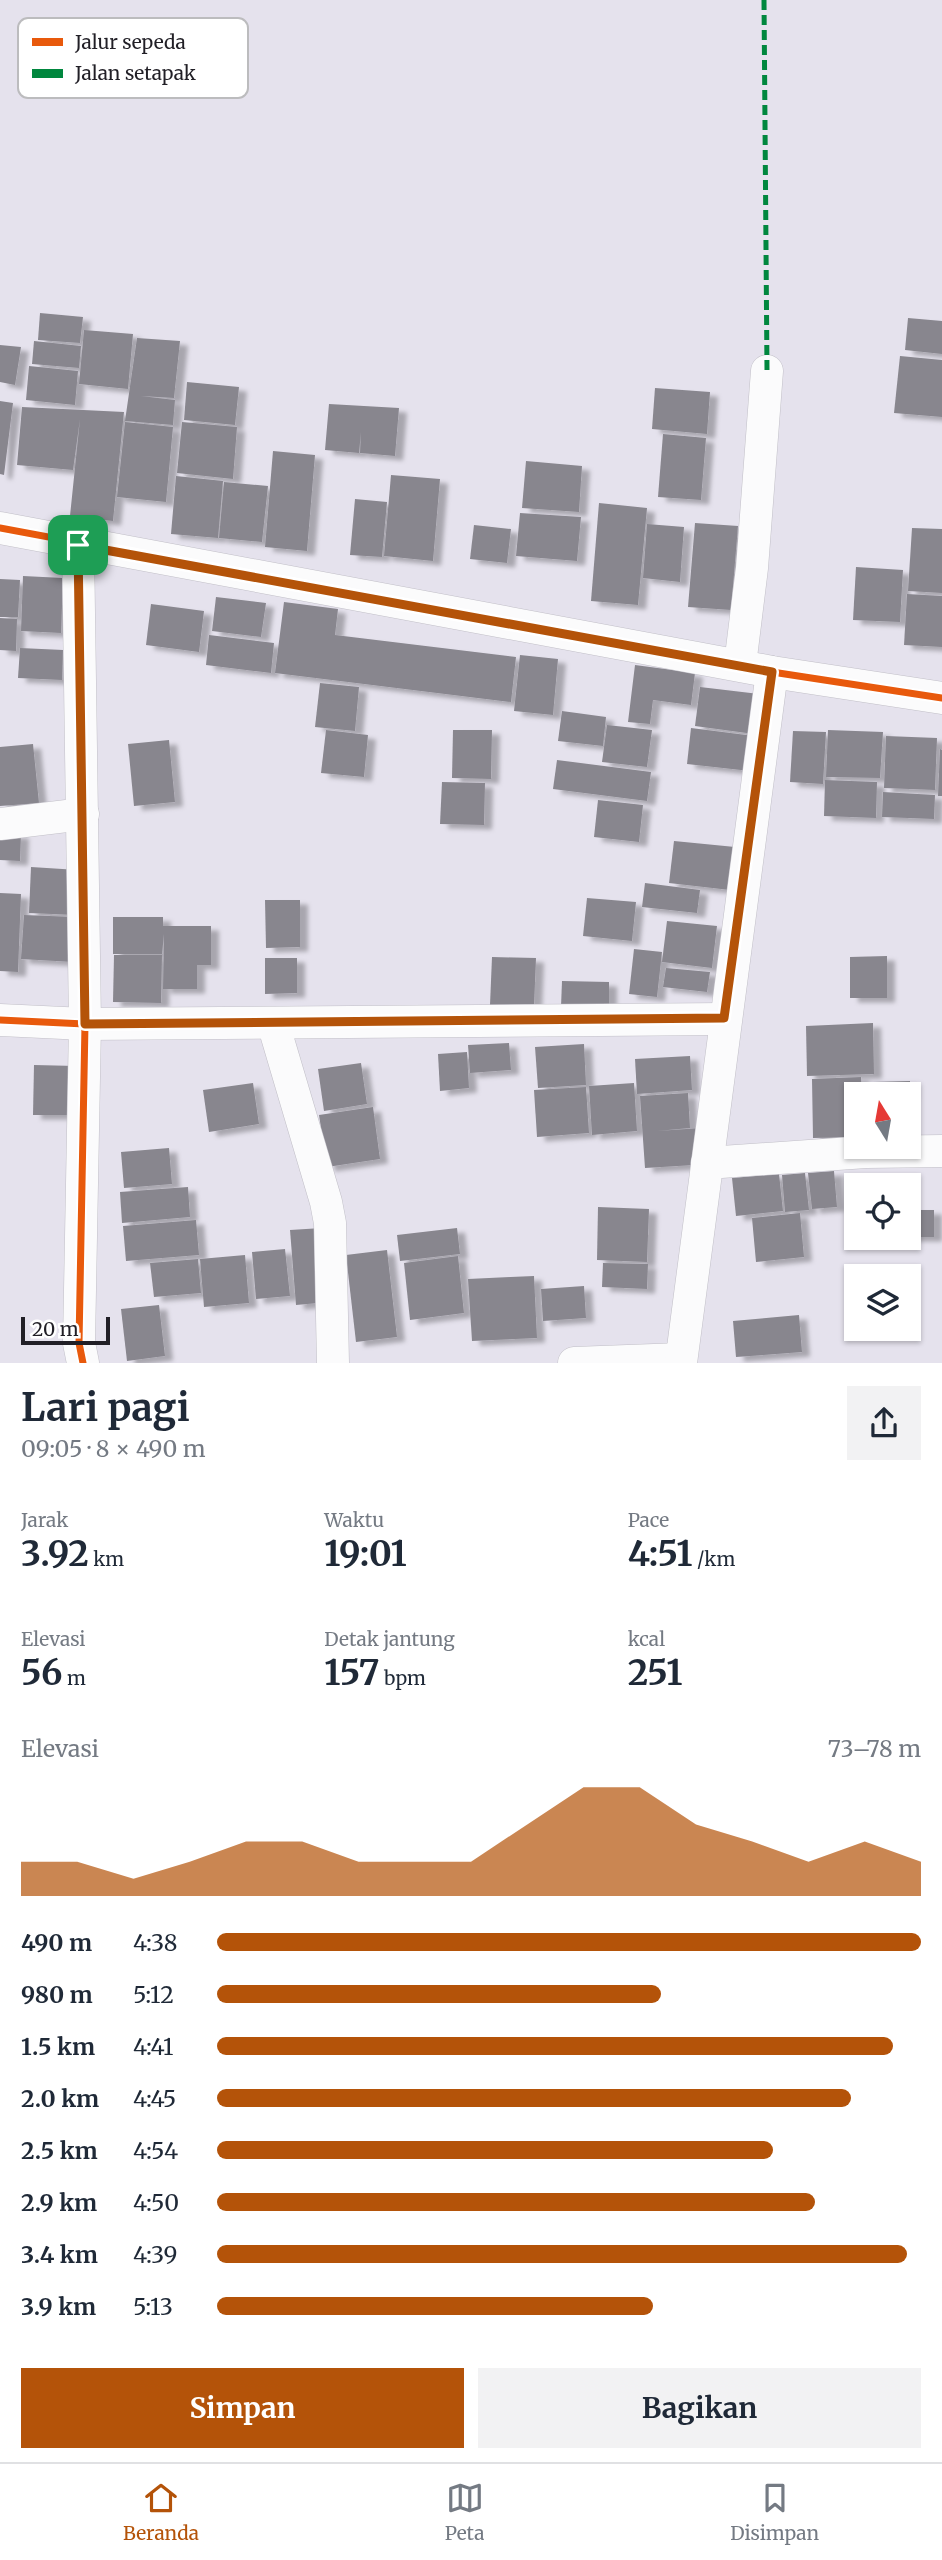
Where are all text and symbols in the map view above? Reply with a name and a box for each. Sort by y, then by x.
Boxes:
legend [18,18,248,98]
text: Jalur sepeda [74,30,186,54]
text: Jalan setapak [74,61,196,85]
pin [48,515,108,575]
icon: arrive [59,526,97,564]
north arrow [844,1082,920,1158]
map controls [844,1082,921,1341]
button: locate [844,1173,921,1250]
button: layers [844,1264,921,1341]
scale bar [21,1314,110,1346]
text: 20 m [32,1317,79,1341]
text: Lari pagi [21,1384,190,1431]
button: share [847,1386,921,1460]
text: 09:05 · 8 × 490 m [21,1434,206,1463]
text: Jarak [21,1508,68,1532]
text: Waktu [324,1508,384,1532]
text: Pace [628,1508,669,1532]
text: 3.92 [21,1532,89,1576]
text: 19:01 [324,1532,407,1576]
text: 4:51 [628,1532,693,1576]
text: km [89,1547,124,1571]
text: /km [693,1547,735,1571]
text: Elevasi [21,1627,85,1651]
text: Detak jantung [324,1627,455,1651]
text: kcal [628,1627,665,1651]
text: 56 [21,1651,63,1695]
text: 157 [324,1651,379,1695]
text: 251 [628,1651,682,1695]
text: m [63,1666,86,1690]
text: bpm [379,1666,426,1690]
text: Elevasi [21,1734,99,1763]
text: 73–78 m [828,1734,921,1763]
text: 490 m [21,1928,92,1957]
text: 4:38 [133,1928,178,1957]
text: 980 m [21,1980,93,2009]
text: 5:12 [133,1980,174,2009]
text: 1.5 km [21,2032,95,2061]
text: 4:41 [133,2032,173,2061]
text: 2.0 km [21,2084,99,2113]
text: 4:45 [133,2084,176,2113]
text: 2.5 km [21,2136,98,2165]
text: 4:54 [133,2136,178,2165]
text: 2.9 km [21,2188,97,2217]
text: 4:50 [133,2188,179,2217]
text: 3.4 km [21,2240,98,2269]
text: 4:39 [133,2240,177,2269]
text: 3.9 km [21,2292,96,2321]
text: 5:13 [133,2292,173,2321]
button: Simpan [21,2368,464,2448]
button: Bagikan [478,2368,921,2448]
tab: Beranda [123,2479,199,2545]
tab: Peta [445,2479,484,2545]
tab: Disimpan [730,2479,819,2545]

